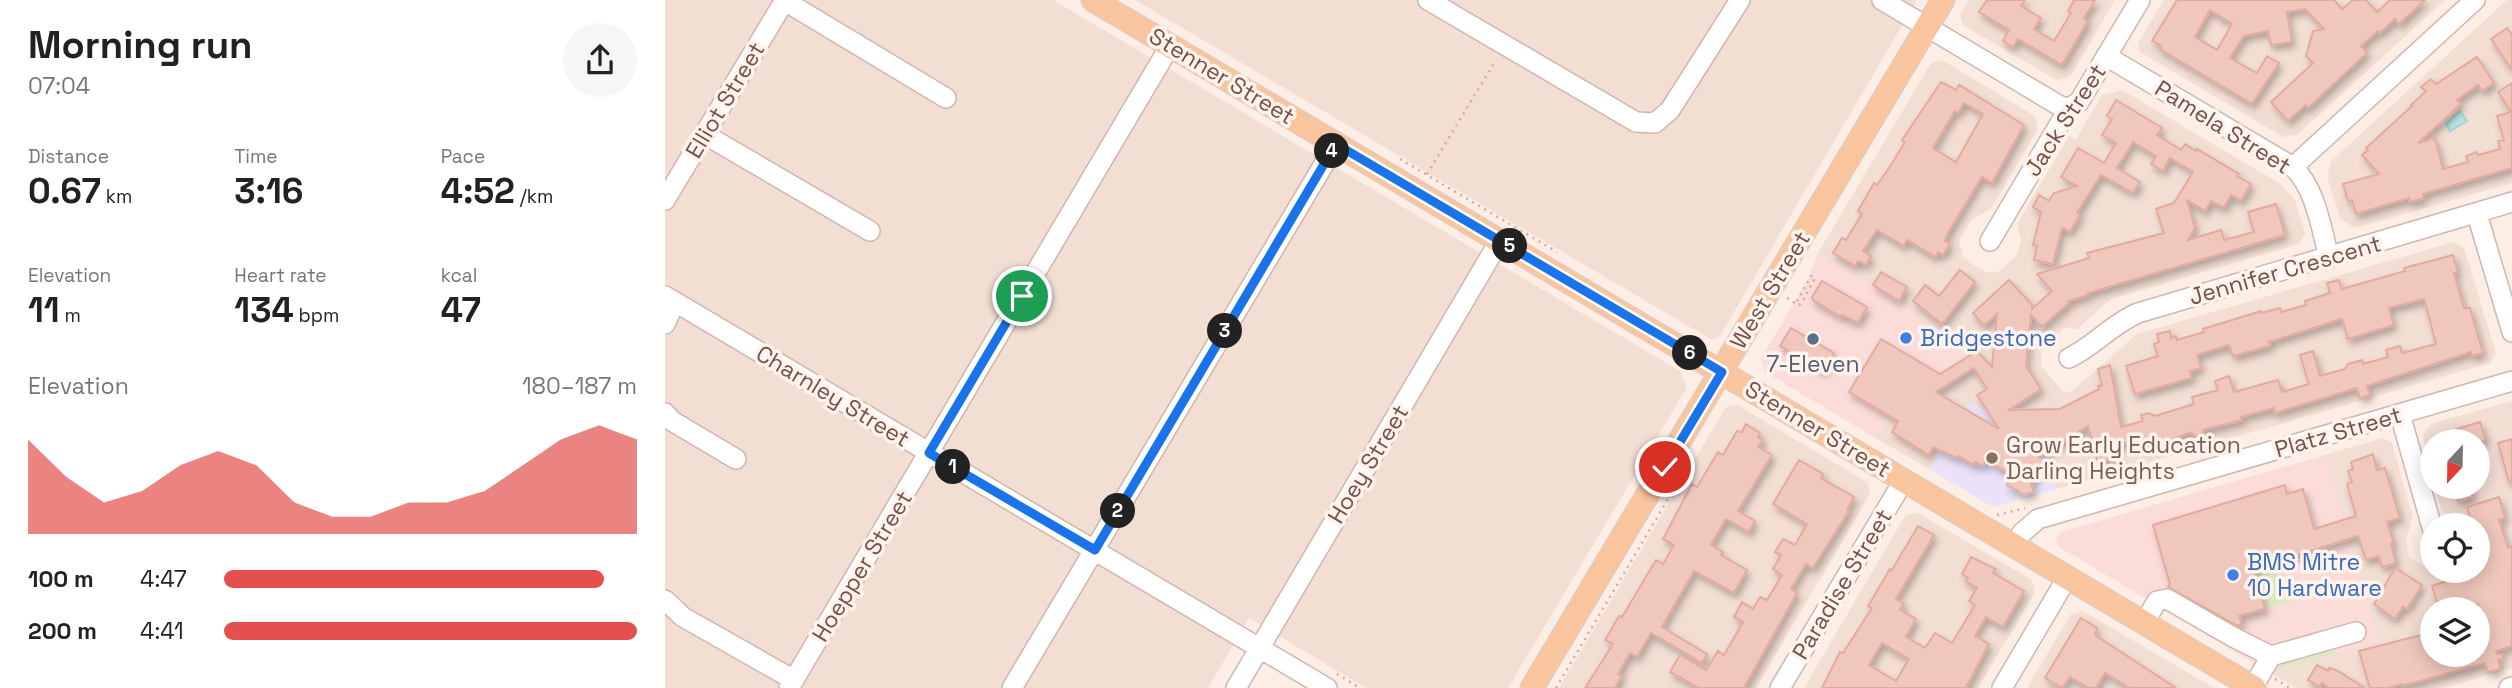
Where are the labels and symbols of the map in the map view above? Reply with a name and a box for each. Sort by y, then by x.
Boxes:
street label: Stenner Street [1144,21,1300,131]
street label: Elliot Street [679,36,771,164]
street label: Jack Street [2017,58,2113,182]
street label: Pamela Street [2149,73,2297,181]
pin: 4 [1315,134,1349,168]
street label: West Street [1723,226,1817,354]
street label: Jennifer Crescent [2185,228,2385,312]
pin: 5 [1493,229,1527,264]
pin [992,266,1052,326]
pin: 3 [1207,314,1243,348]
place label: Bridgestone [1920,323,2057,353]
marker: Bridgestone [1898,330,1914,346]
marker: 7-Eleven [1805,331,1821,347]
pin: 6 [1672,336,1707,370]
street label: Charnley Street [751,338,915,454]
place label: 7-Eleven [1766,349,1860,379]
street label: Stenner Street [1740,374,1896,484]
street label: Hoey Street [1321,399,1415,529]
street label: Platz Street [2271,400,2405,464]
north arrow [2420,429,2490,499]
place label: Grow Early Education Darling Heights [2006,430,2241,486]
pin [1635,437,1695,497]
pin: 1 [935,449,971,484]
marker: Grow Early Education Darling Heights [1984,450,2000,466]
street label: Hoepper Street [805,485,919,647]
pin: 2 [1100,494,1135,528]
street label: Paradise Street [1785,503,1899,665]
place label: BMS Mitre 10 Hardware [2247,547,2382,603]
marker: BMS Mitre 10 Hardware [2225,567,2241,583]

